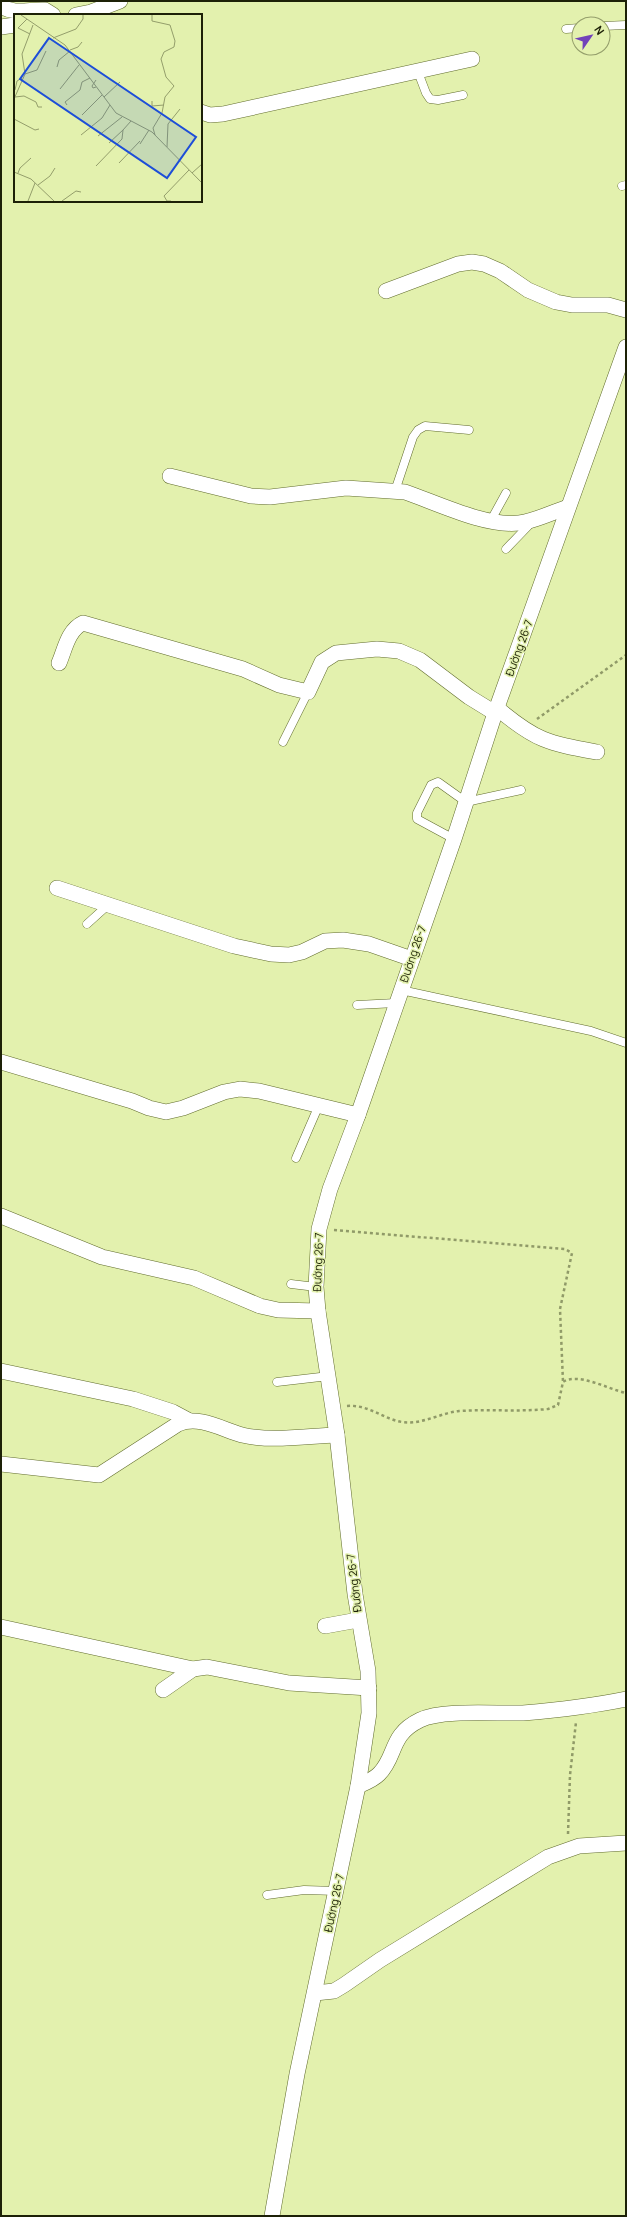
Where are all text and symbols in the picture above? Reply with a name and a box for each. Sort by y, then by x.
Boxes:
inset map [14,14,202,202]
north arrow [571,16,611,56]
text: N [591,23,608,38]
street label: Đường 26-7 [501,618,536,678]
street label: Đường 26-7 [396,923,429,984]
street label: Đường 26-7 [309,1232,326,1292]
street label: Đường 26-7 [342,1553,365,1613]
street label: Đường 26-7 [320,1872,347,1933]

